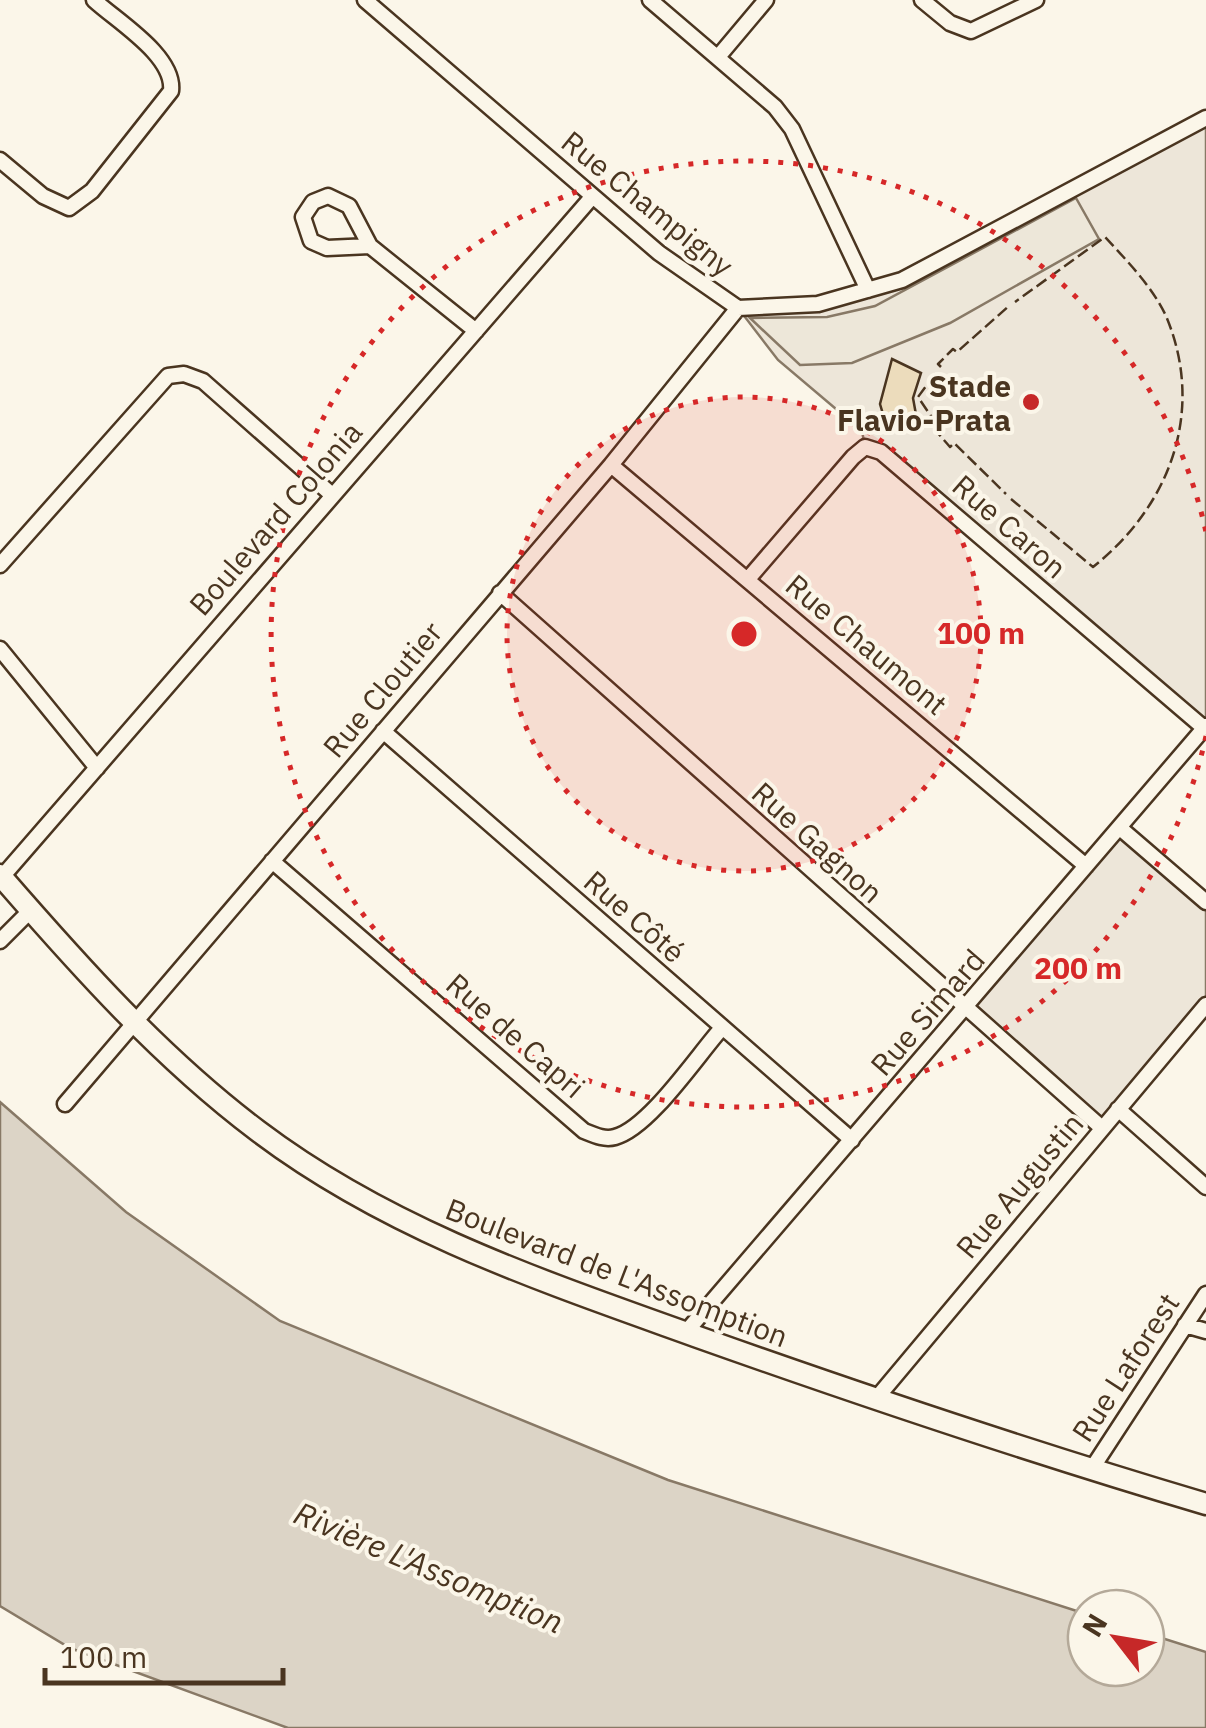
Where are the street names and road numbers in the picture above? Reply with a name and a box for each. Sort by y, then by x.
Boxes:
street label: Rue Champigny [554,122,742,284]
street label: Boulevard Colonia [180,413,370,623]
street label: Rue Caron [945,466,1075,586]
street label: Rue Chaumont [778,565,956,723]
street label: Rue Cloutier [314,613,450,765]
street label: Rue Gagnon [744,773,892,911]
street label: Rue Côté [576,861,694,971]
street label: Rue Simard [861,941,993,1083]
street label: Rue de Capri [439,964,593,1106]
street label: Rue Augustin [947,1104,1091,1266]
street label: Boulevard de L'Assomption [440,1189,794,1355]
street label: Rue Laforest [1062,1285,1188,1449]

